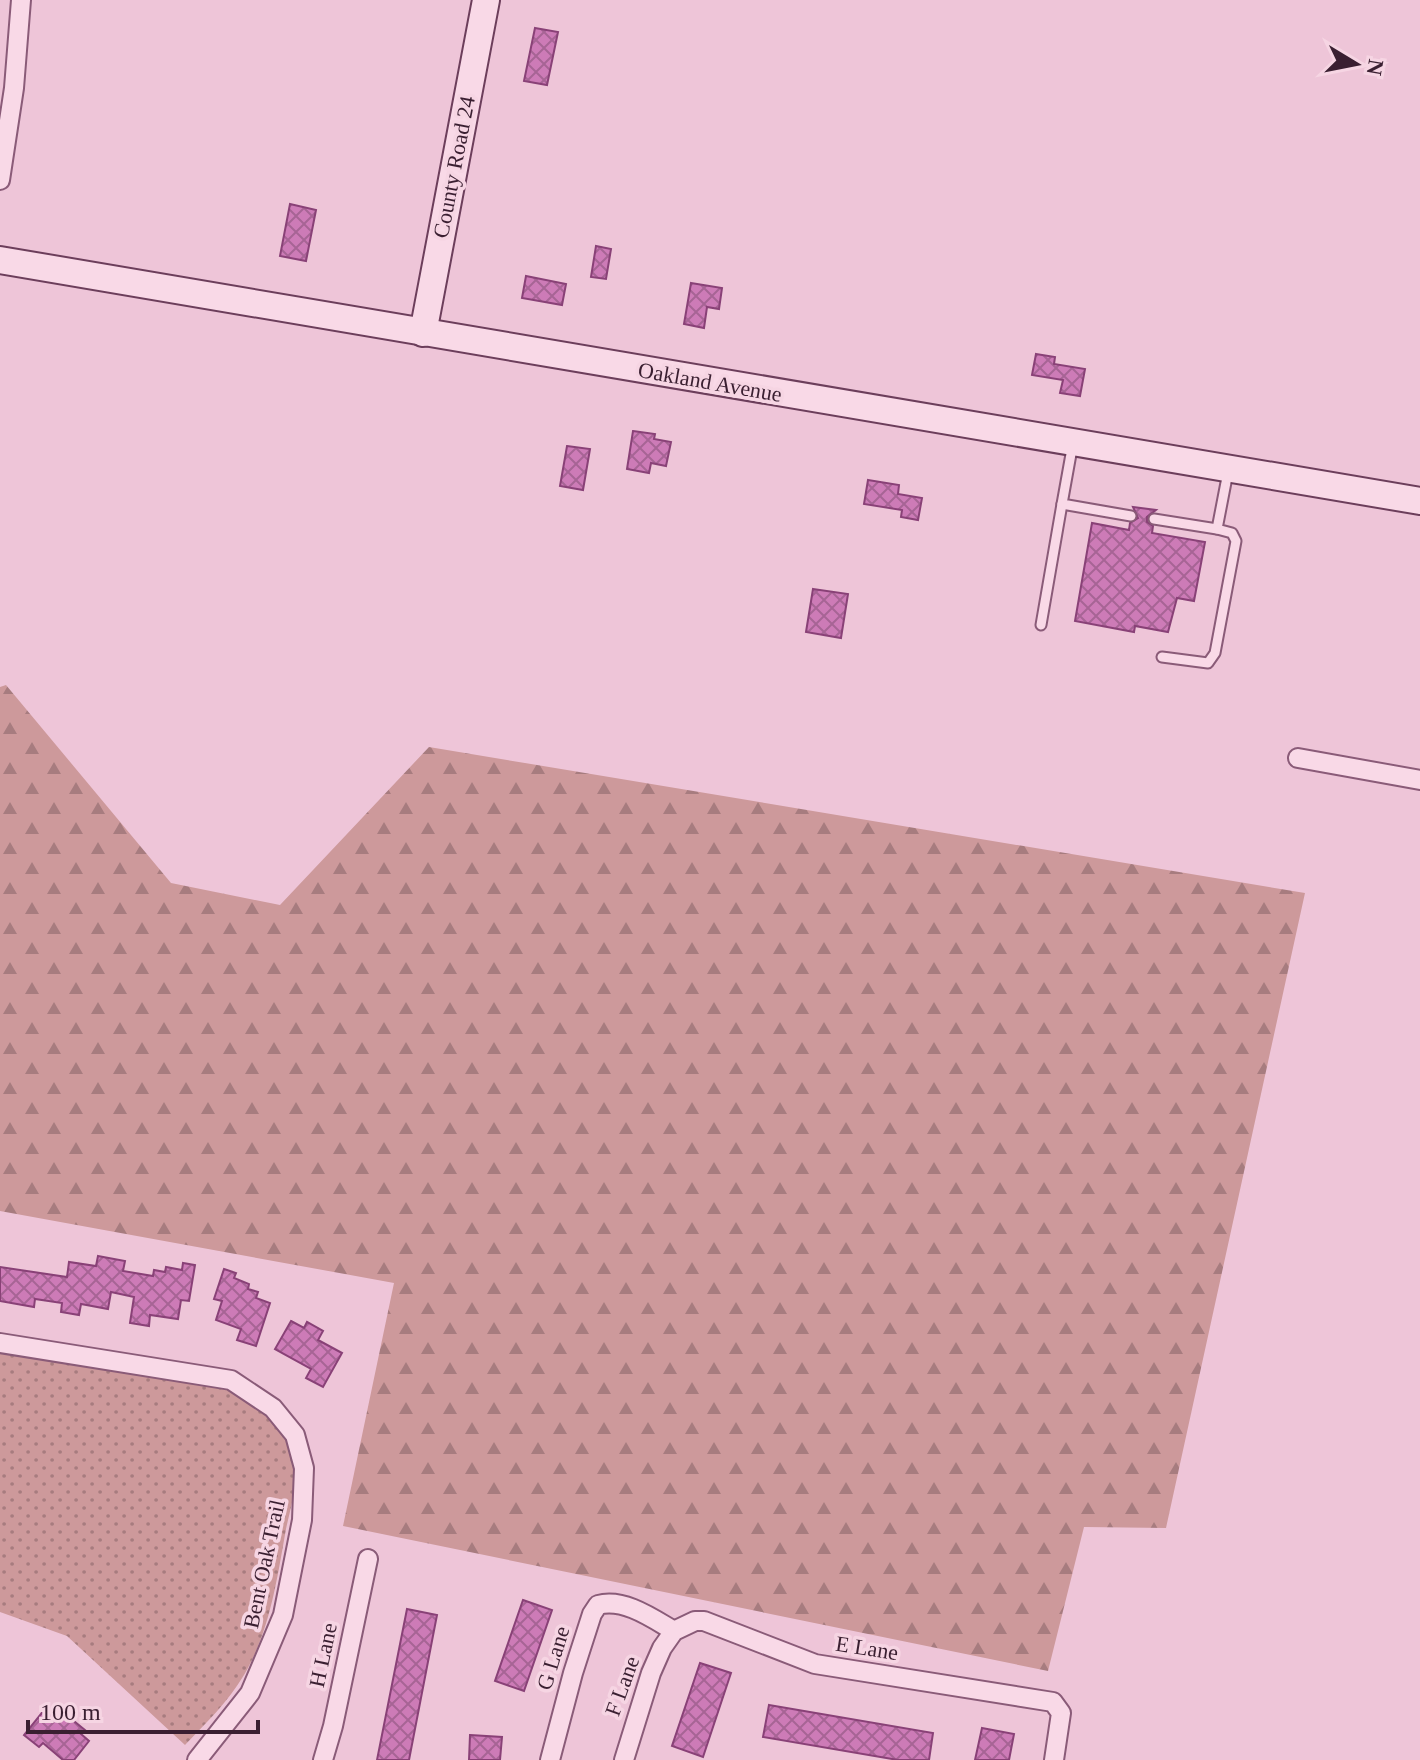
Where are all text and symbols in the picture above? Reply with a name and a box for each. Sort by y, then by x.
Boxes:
north arrow [1316,24,1396,104]
text: N [1361,57,1389,77]
street label: County Road 24 [428,94,480,240]
street label: Oakland Avenue [636,357,784,407]
street label: Bent Oak Trail [238,1497,290,1631]
street label: H Lane [304,1620,342,1690]
street label: G Lane [531,1623,575,1693]
street label: E Lane [834,1631,900,1665]
street label: F Lane [600,1653,644,1719]
scale bar [28,1684,258,1734]
text: 100 m [40,1699,101,1725]

